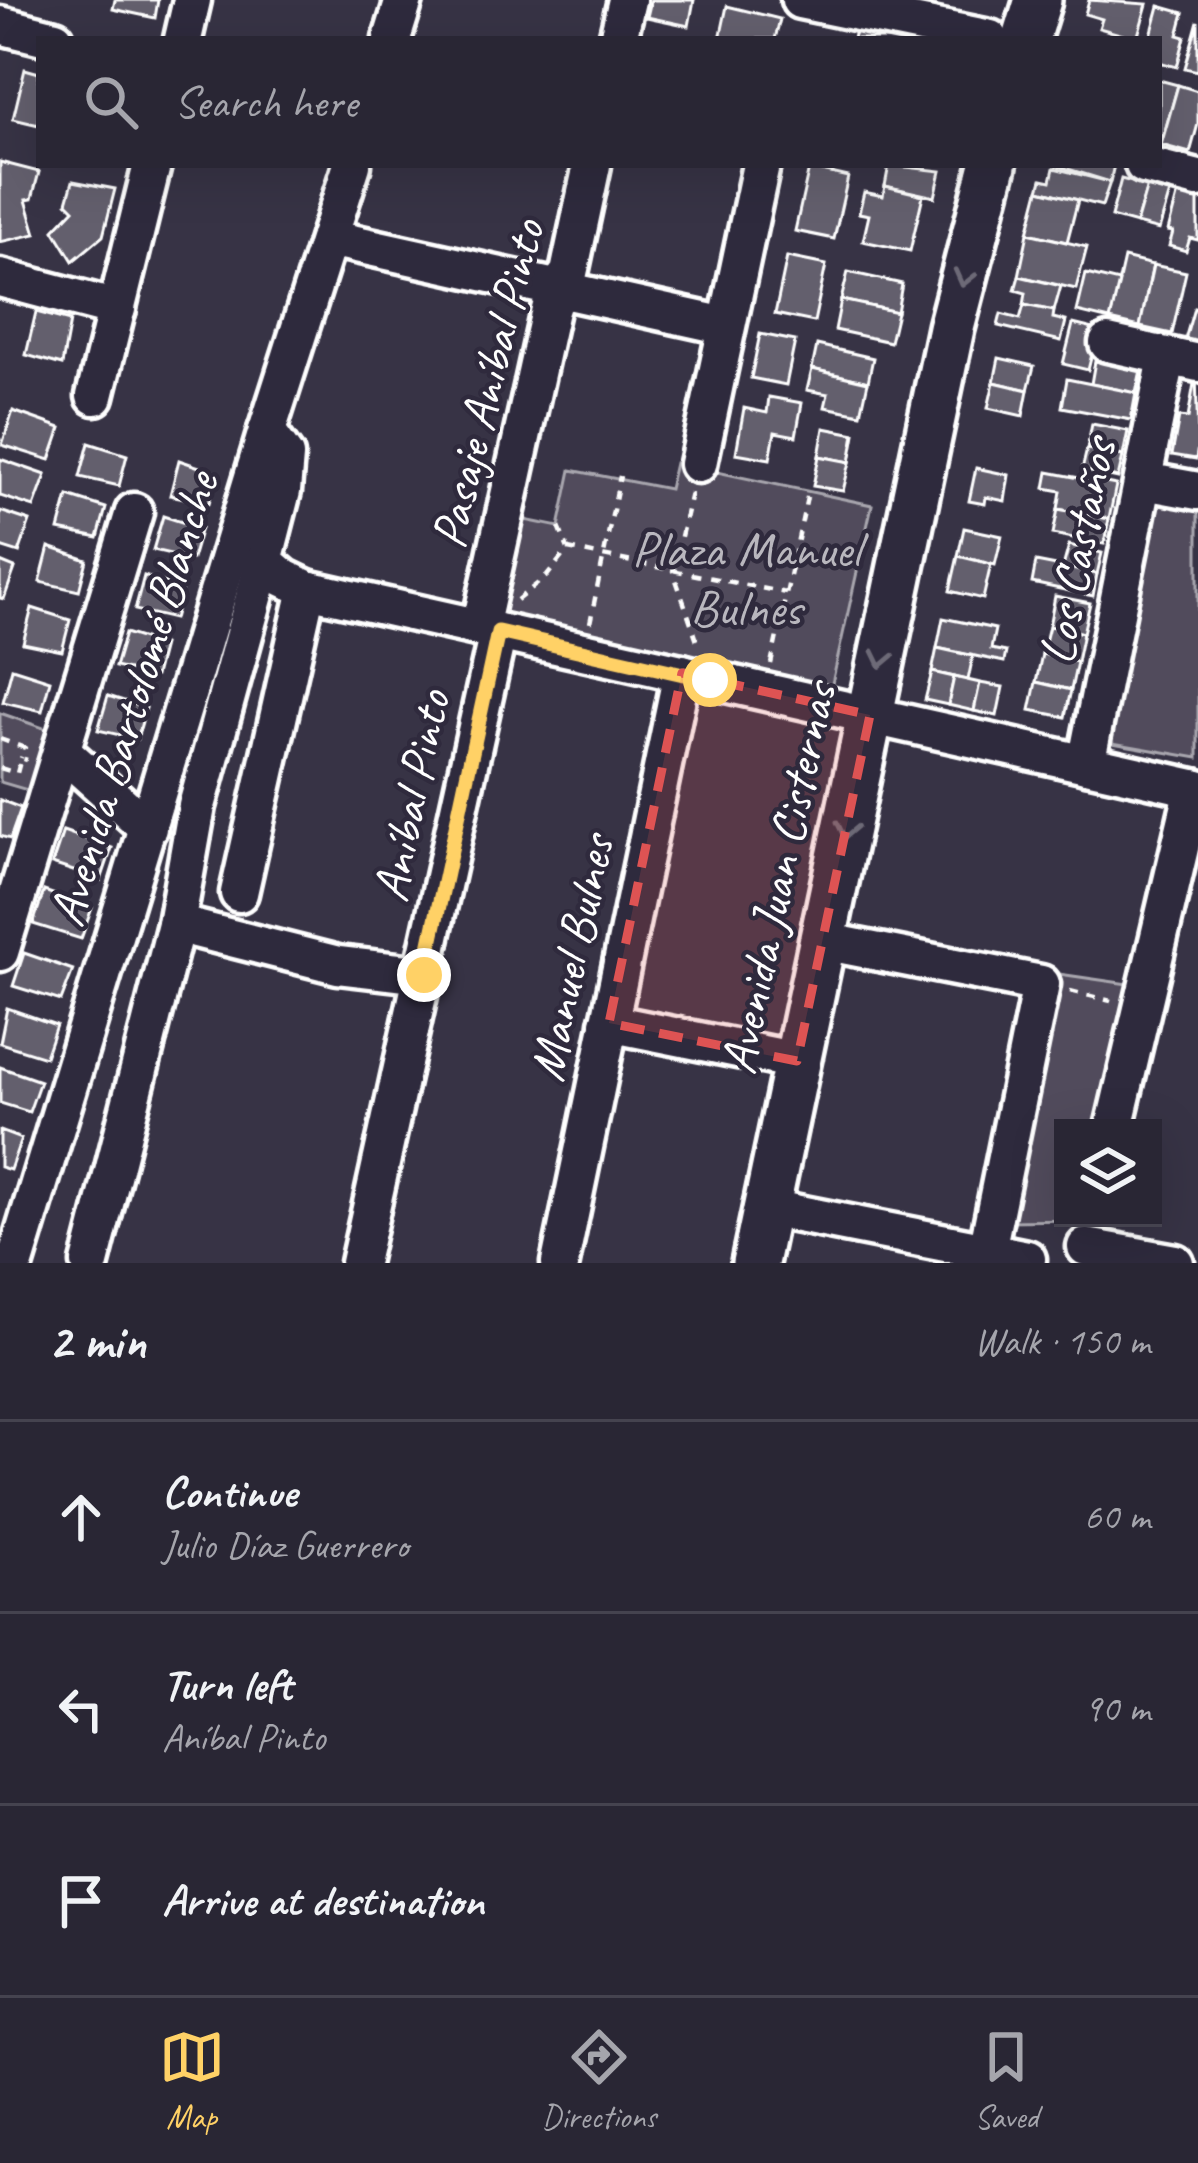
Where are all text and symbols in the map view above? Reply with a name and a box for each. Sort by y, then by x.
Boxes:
search box [36,36,1162,168]
icon: search [78,69,144,135]
text: Search here [174,74,357,131]
street label: Pasaje Aníbal Pinto [415,211,559,554]
one-way arrow [954,268,979,288]
street label: Los Castaños [1024,428,1131,669]
street label: Avenida Bartolomé Blanche [34,461,233,934]
park label: Plaza Manuel Bulnes [632,517,869,640]
one-way arrow [871,649,896,669]
route start [683,653,737,707]
street label: Avenida Juan Cisternas [705,672,852,1079]
street label: Aníbal Pinto [357,682,465,907]
one-way arrow [835,819,860,839]
street label: Manuel Bulnes [514,826,629,1087]
route end [397,948,451,1002]
map controls [1054,1119,1162,1227]
button: layers [1054,1119,1162,1227]
text: 2 min [48,1309,146,1373]
text: Walk · 150 m [974,1317,1150,1366]
text: Continue [162,1464,296,1521]
icon: ahead [48,1484,114,1550]
text: 60 m [1084,1492,1150,1541]
text: Julio Díaz Guerrero [162,1521,408,1570]
text: Turn left [162,1656,292,1713]
icon: left [48,1676,114,1742]
text: 90 m [1084,1684,1150,1733]
text: Aníbal Pinto [162,1713,325,1762]
icon: arrive [48,1868,114,1934]
text: Arrive at destination [162,1872,484,1929]
tab: Map [159,2024,225,2138]
tab: Directions [542,2024,656,2138]
tab: Saved [973,2024,1039,2138]

